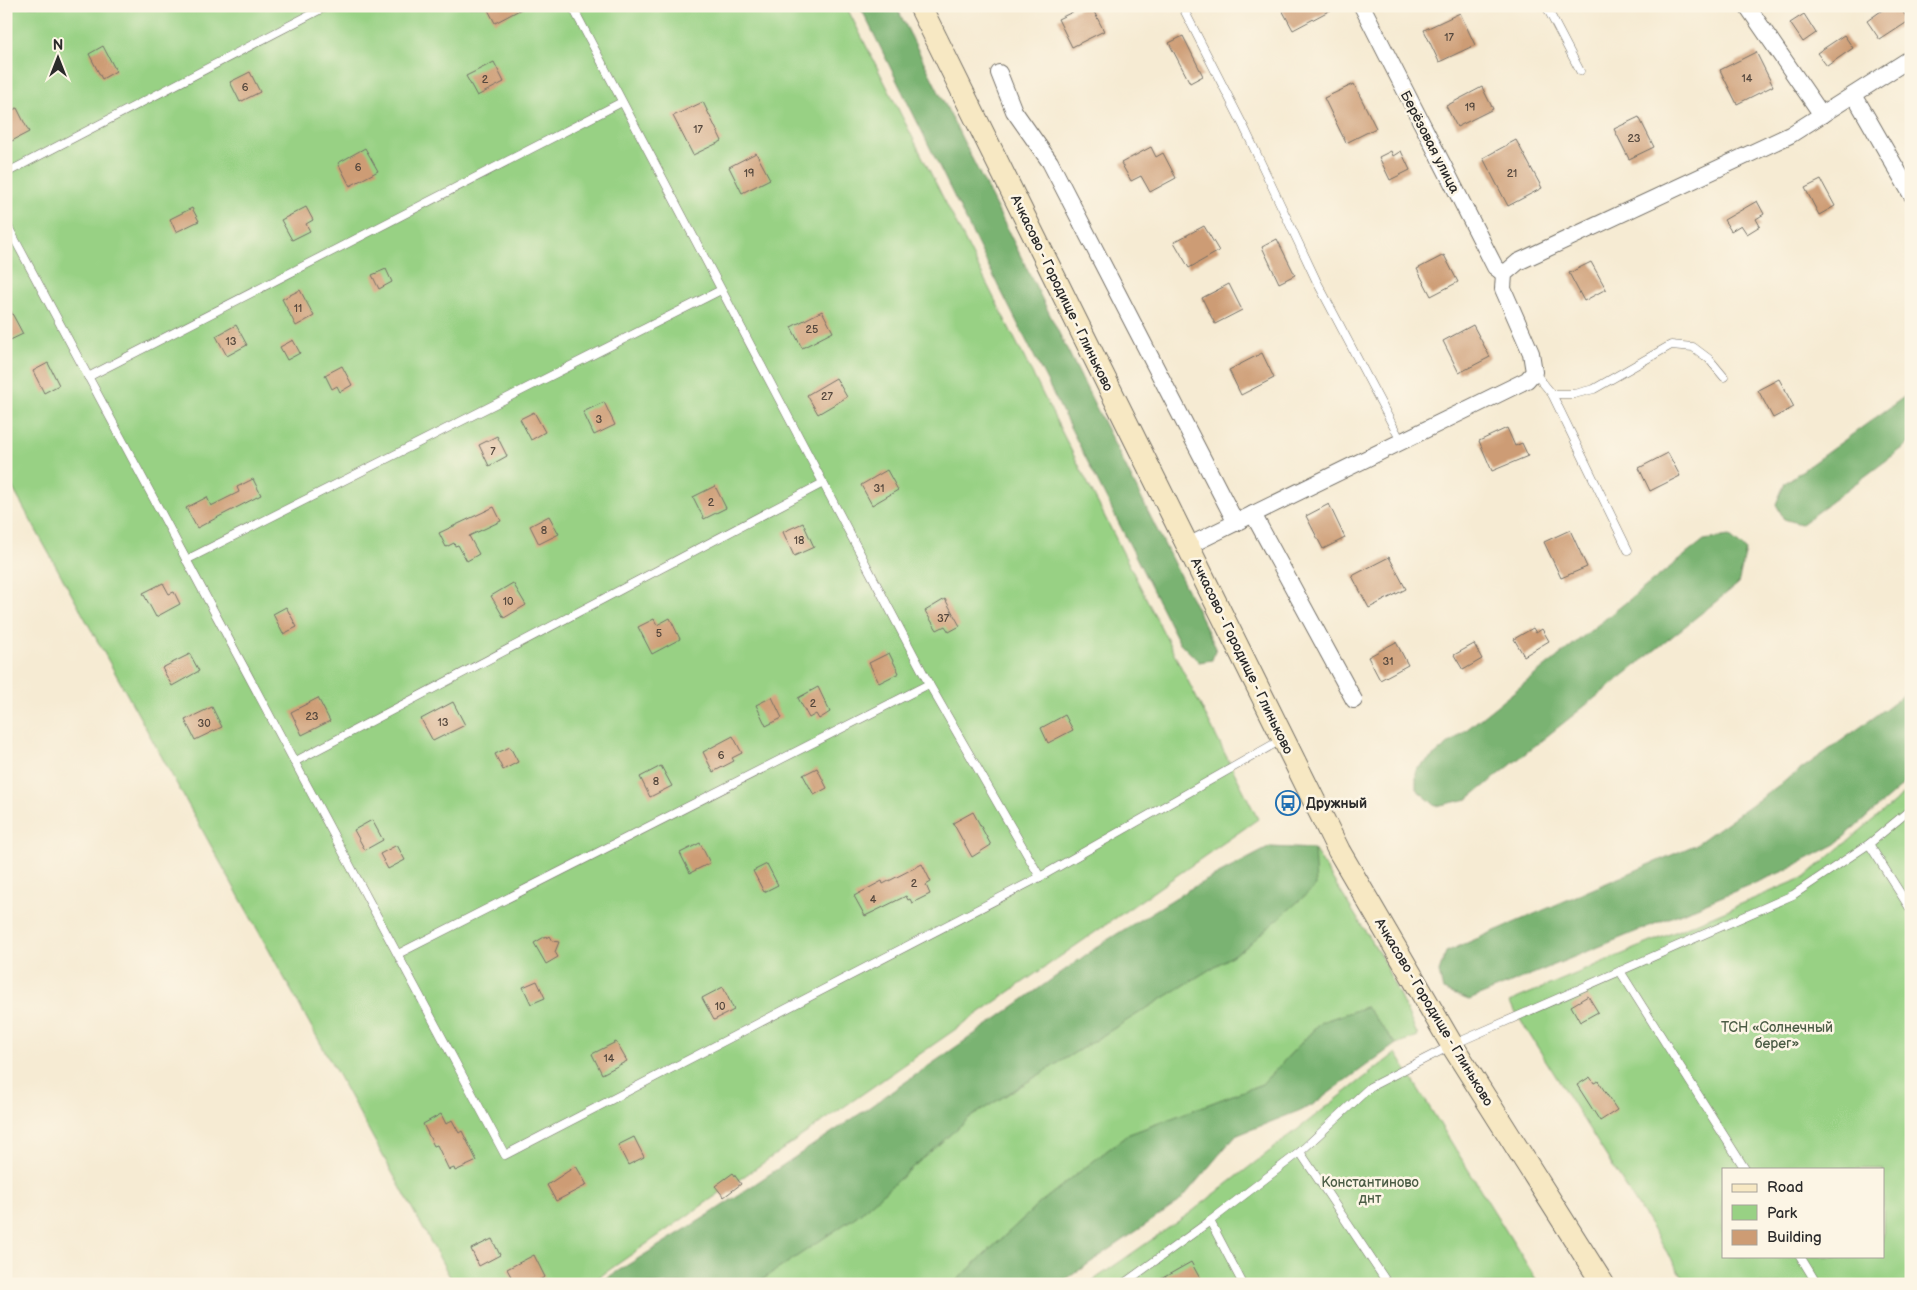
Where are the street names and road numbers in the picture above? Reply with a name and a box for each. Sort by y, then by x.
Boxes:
street label: Берёзовая улица [1397,88,1464,197]
street label: Ачкасово - Городище - Глиньково [1007,191,1117,394]
street label: Ачкасово - Городище - Глиньково [1187,554,1297,757]
street label: Ачкасово - Городище - Глиньково [1371,914,1497,1109]

